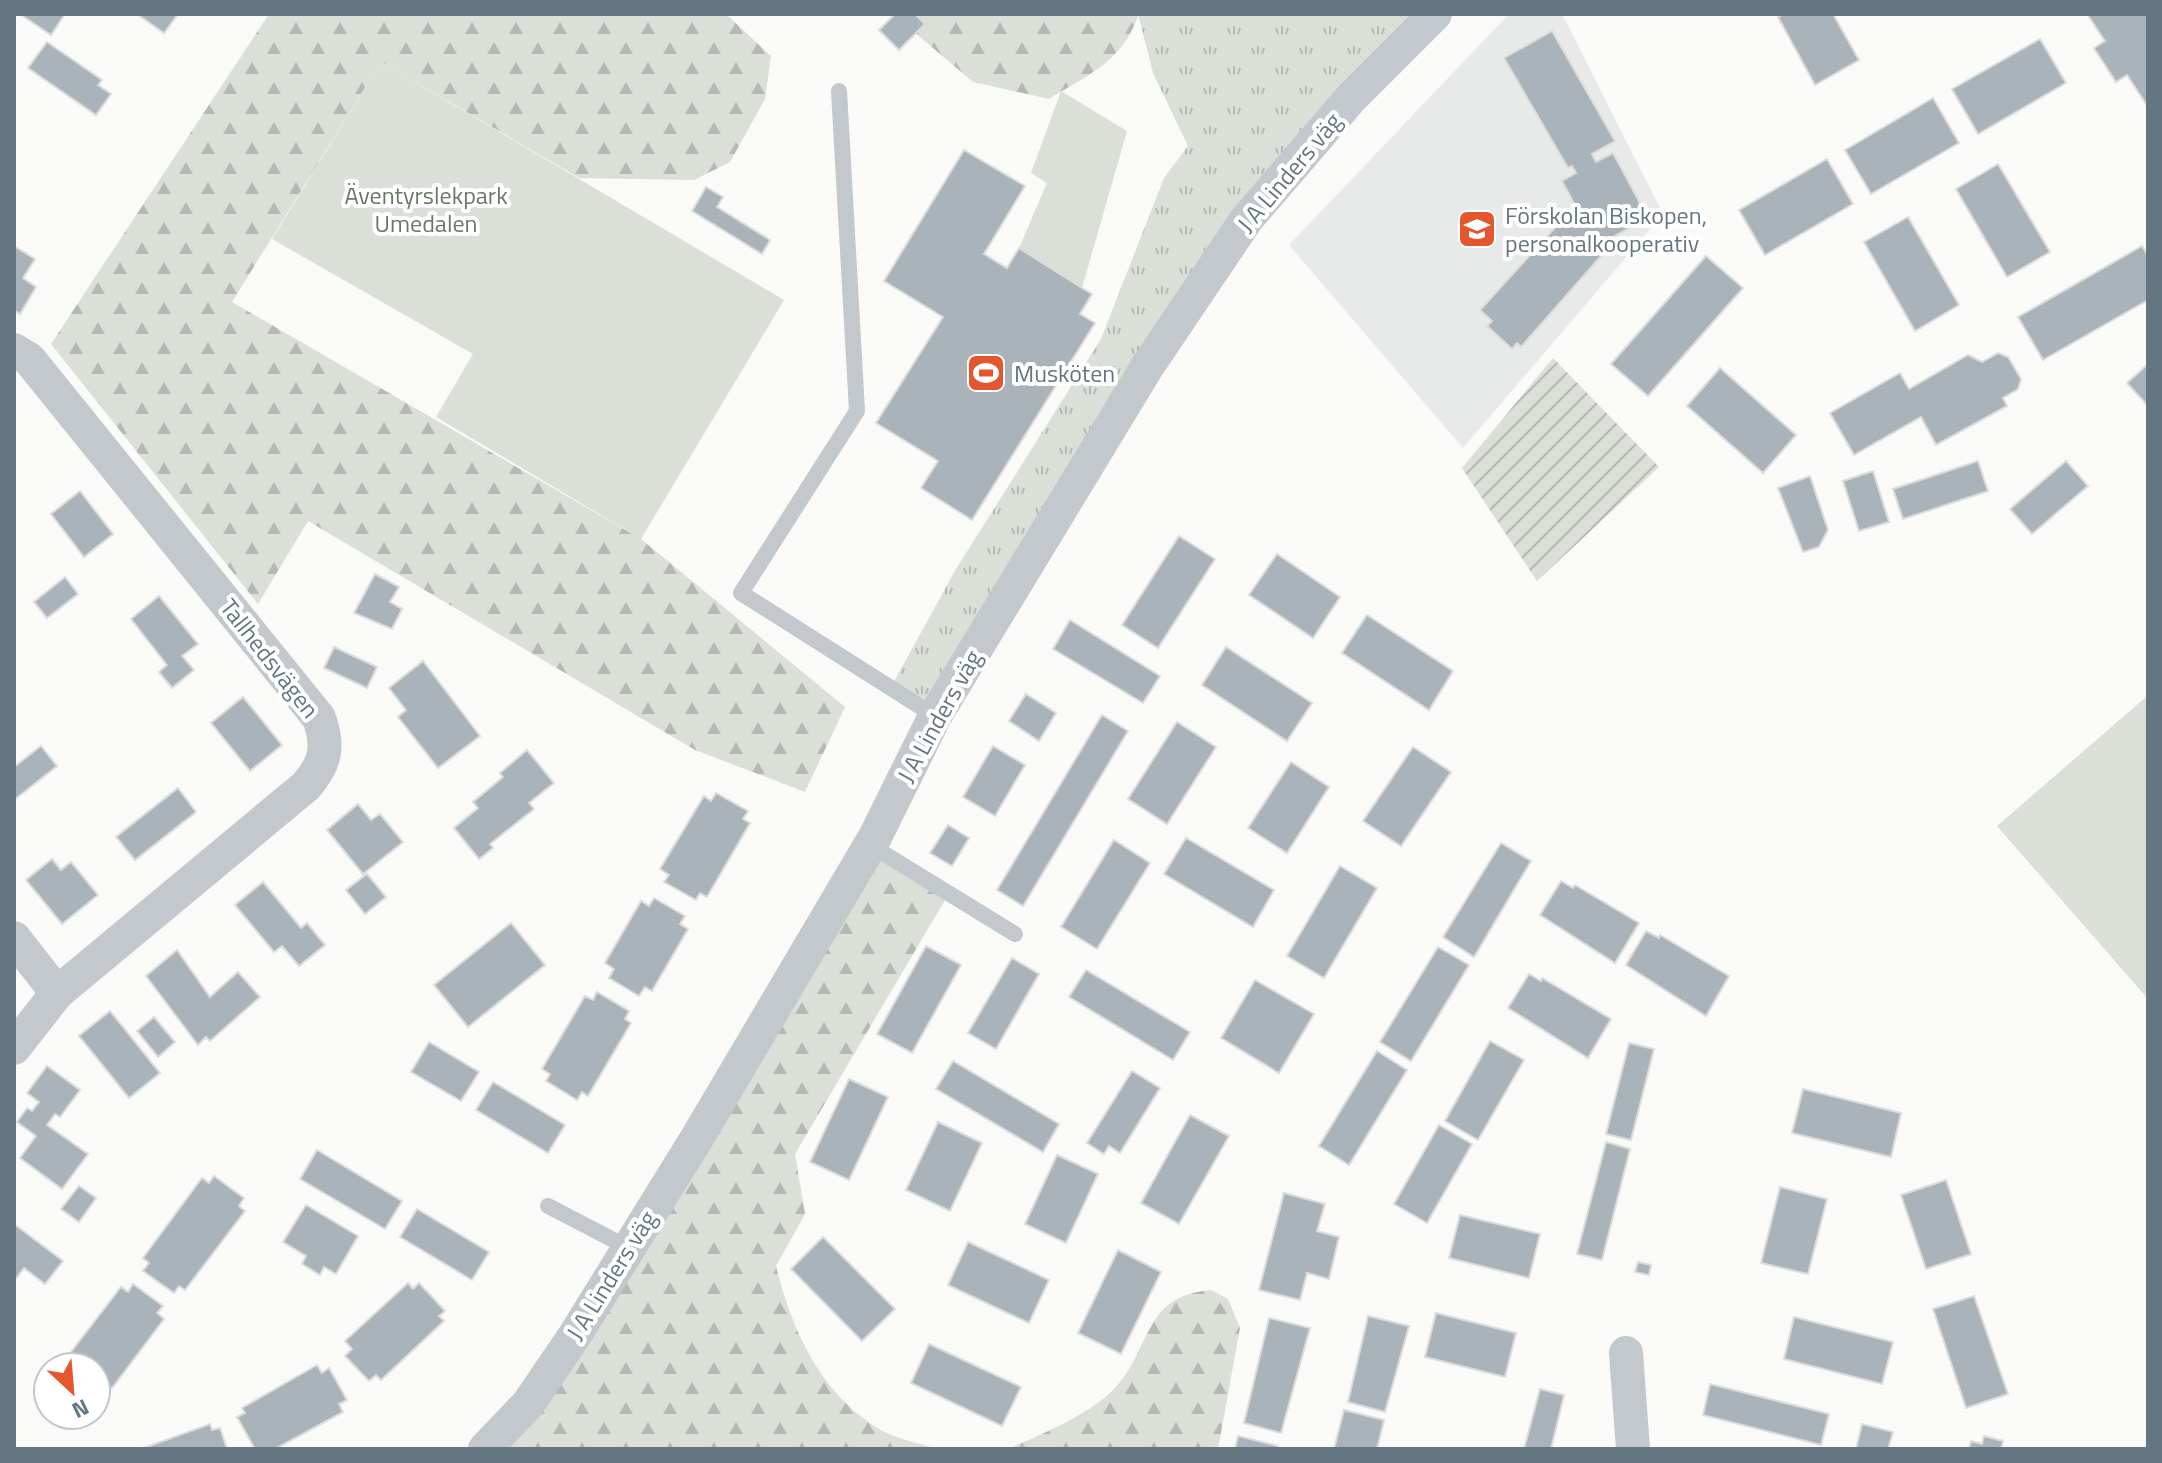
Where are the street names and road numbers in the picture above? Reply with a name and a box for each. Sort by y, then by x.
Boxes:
street label: J A Linders väg [1228,104,1350,240]
street label: Tallhedsvägen [212,591,328,725]
street label: J A Linders väg [888,643,990,789]
street label: J A Linders väg [557,1203,665,1347]

